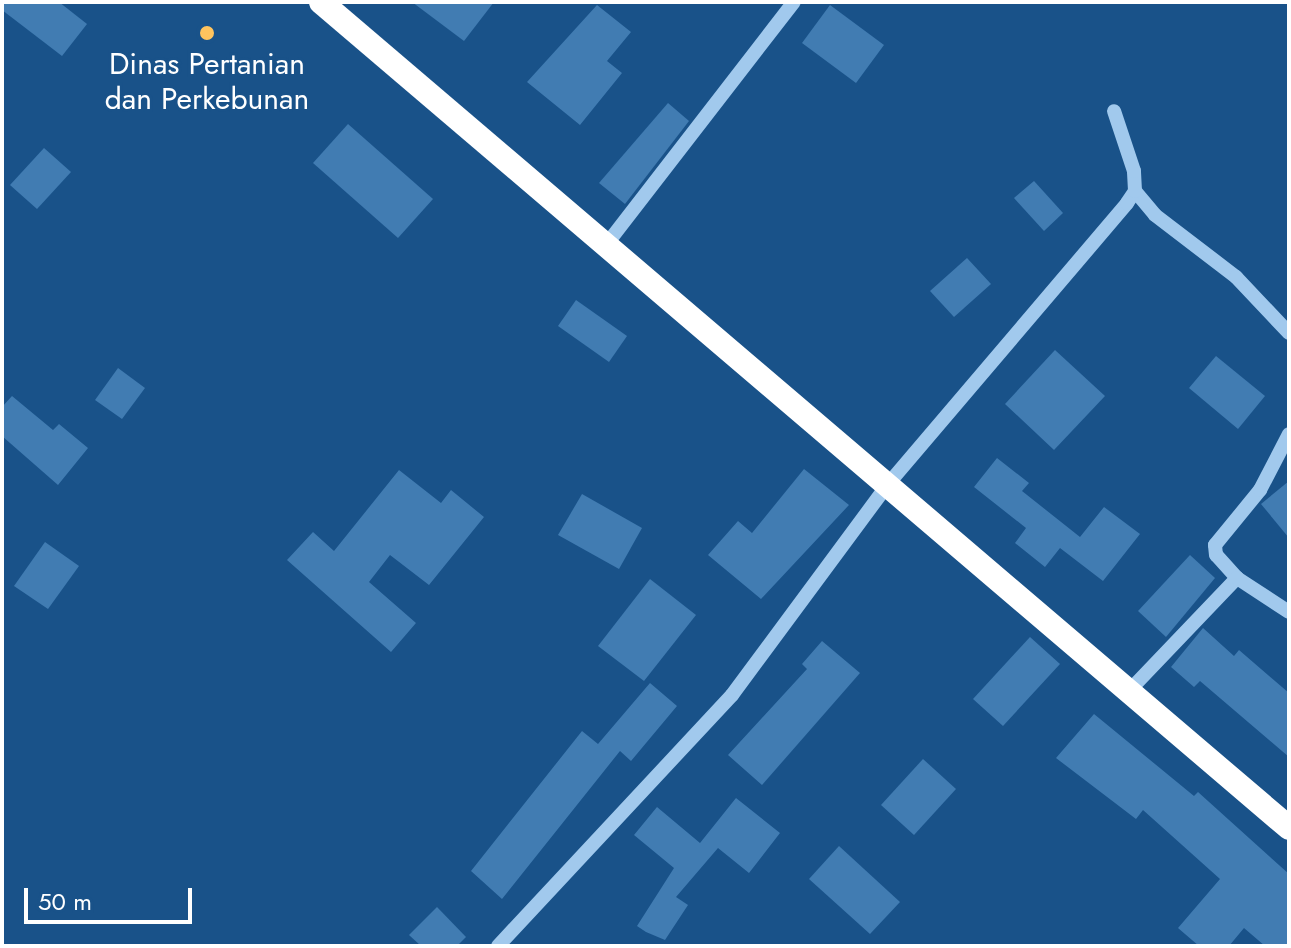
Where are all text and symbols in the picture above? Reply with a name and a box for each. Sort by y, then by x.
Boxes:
marker: Dinas Pertanian dan Perkebunan [198,24,216,42]
place label: Dinas Pertanian dan Perkebunan [105,46,309,116]
scale bar [28,872,196,922]
text: 50 m [38,884,92,919]

